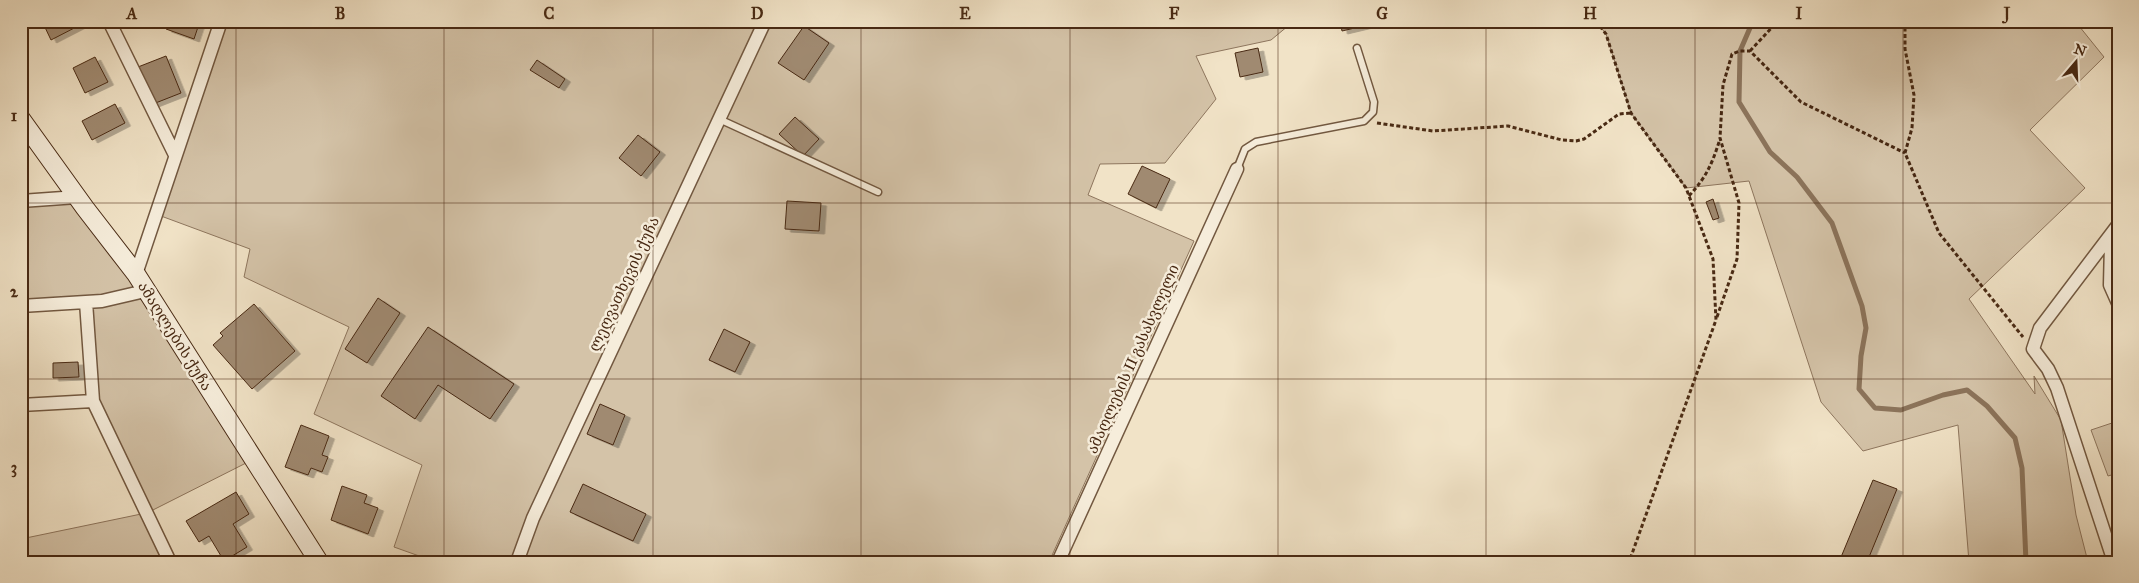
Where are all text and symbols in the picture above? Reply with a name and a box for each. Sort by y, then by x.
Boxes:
text: A [126,4,138,23]
text: B [335,4,345,23]
text: C [544,4,555,23]
text: D [751,4,764,23]
text: E [959,4,971,23]
text: F [1169,4,1180,23]
text: G [1376,4,1388,23]
text: H [1583,4,1597,23]
text: I [1796,4,1803,23]
text: J [2002,4,2011,24]
north arrow [2052,38,2102,88]
text: N [2072,40,2089,60]
text: 1 [11,106,18,125]
street label: ლეღვათხევის ქუჩა [585,214,663,354]
street label: ამაღლების II გასასვლელი [1083,262,1183,456]
street label: ამაღლების ქუჩა [134,278,216,394]
text: 2 [10,282,19,301]
text: 3 [11,458,17,478]

